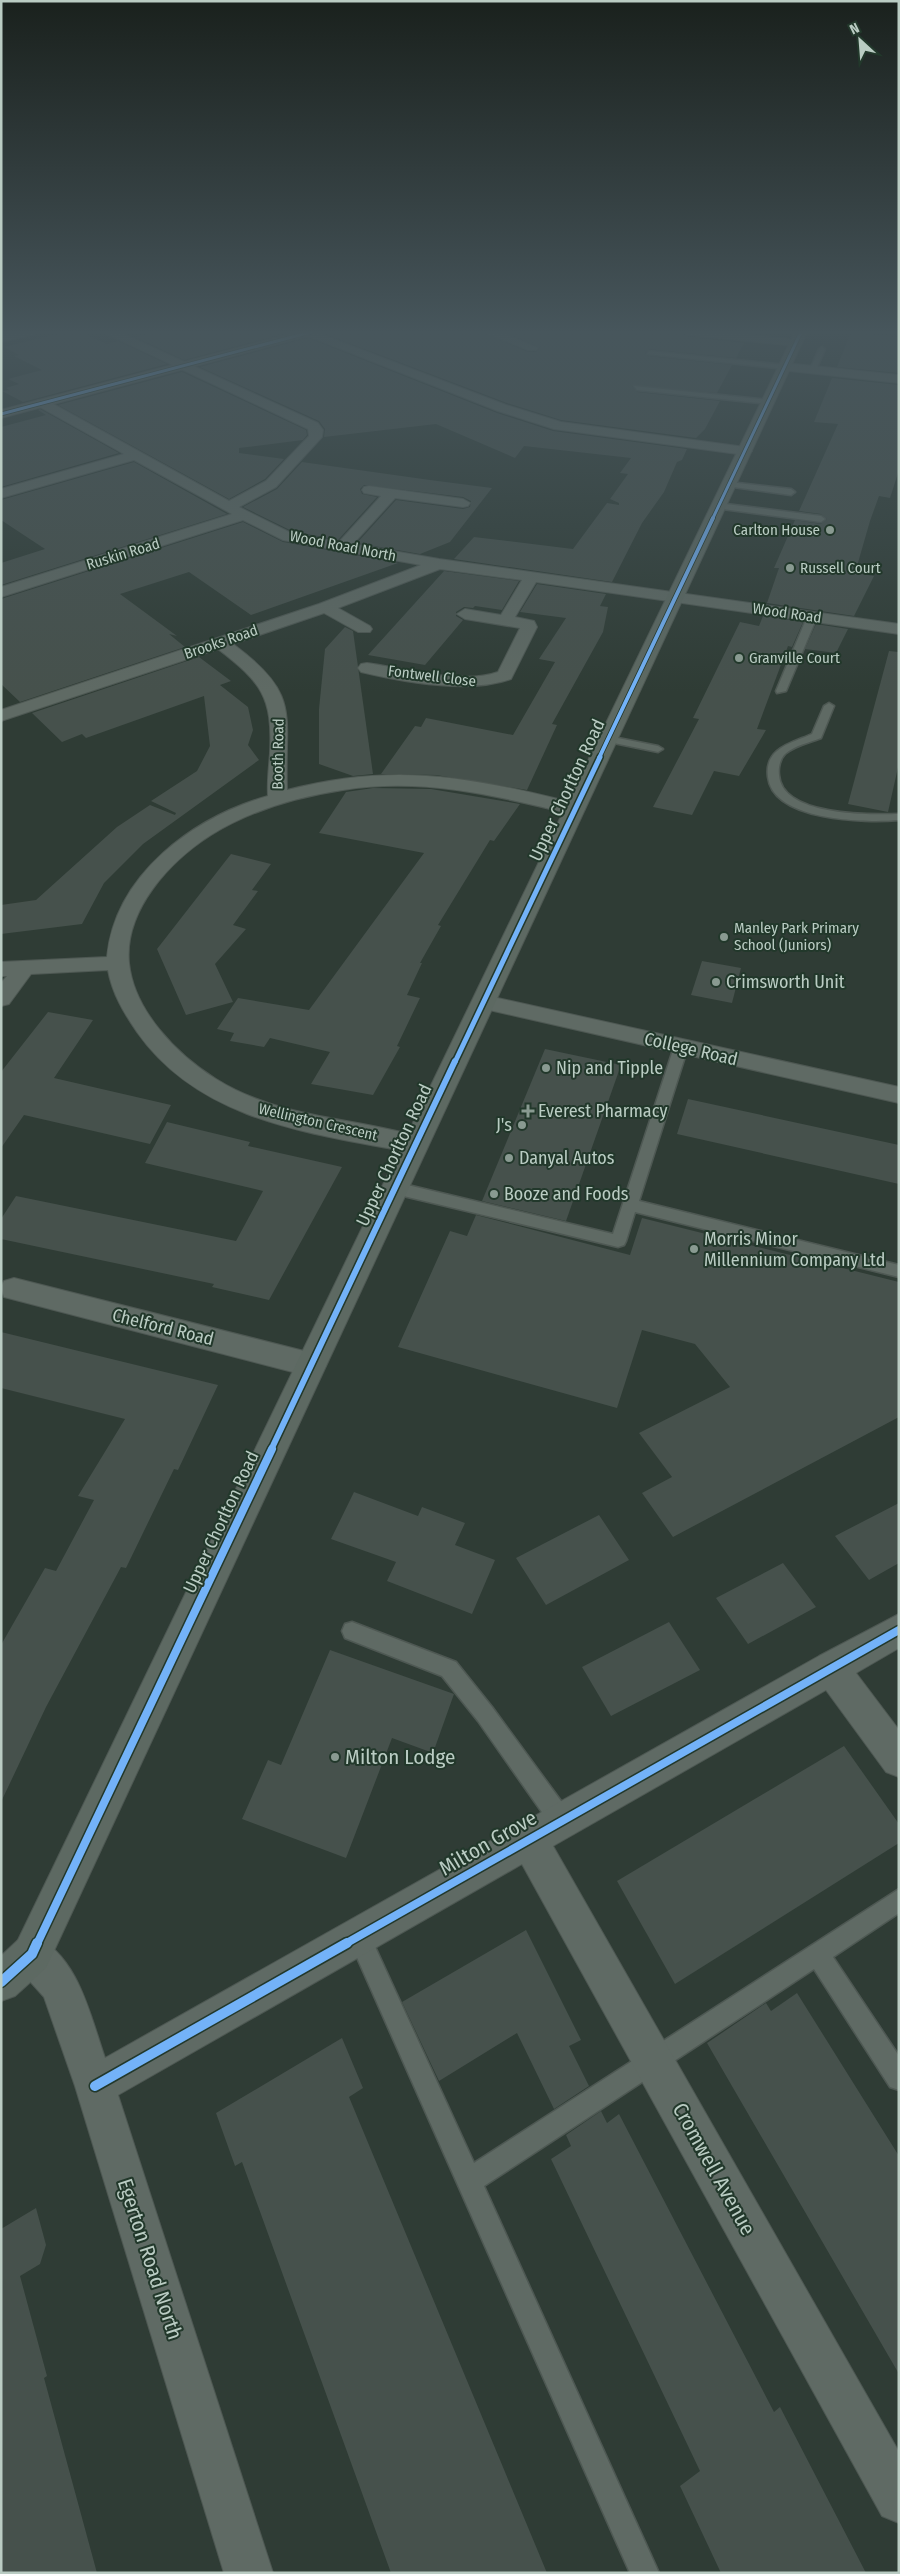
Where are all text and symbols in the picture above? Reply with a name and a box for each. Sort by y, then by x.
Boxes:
north arrow [835,15,885,65]
text: N [847,19,862,38]
place label: Carlton House [733,521,820,539]
marker: Carlton House [824,524,836,536]
street label: Wood Road North [288,527,398,565]
street label: Ruskin Road [84,534,162,574]
place label: Russell Court [800,559,881,577]
marker: Russell Court [784,562,796,574]
street label: Wood Road [751,599,823,627]
street label: Brooks Road [182,621,260,663]
place label: Granville Court [749,649,840,667]
marker: Granville Court [733,652,745,664]
street label: Fontwell Close [387,662,477,690]
street label: Upper Chorlton Road [524,715,610,865]
street label: Booth Road [268,718,288,790]
place label: Manley Park Primary School (Juniors) [734,919,859,954]
marker: Manley Park Primary School (Juniors) [718,931,730,943]
place label: Crimsworth Unit [726,971,845,993]
marker: Crimsworth Unit [710,976,722,988]
street label: College Road [642,1028,740,1070]
place label: Nip and Tipple [556,1057,663,1079]
marker: Nip and Tipple [540,1062,552,1074]
street label: Upper Chorlton Road [351,1080,437,1230]
street label: Wellington Crescent [257,1100,379,1144]
place label: Everest Pharmacy [538,1100,667,1122]
marker: Everest Pharmacy [522,1105,534,1117]
place label: J's [496,1114,512,1136]
marker: J's [516,1119,528,1131]
place label: Danyal Autos [519,1147,615,1169]
marker: Danyal Autos [503,1152,515,1164]
place label: Booze and Foods [504,1183,629,1205]
marker: Booze and Foods [488,1188,500,1200]
place label: Morris Minor Millennium Company Ltd [704,1228,885,1271]
marker: Morris Minor Millennium Company Ltd [688,1243,700,1255]
street label: Chelford Road [110,1304,216,1350]
street label: Upper Chorlton Road [178,1447,264,1597]
place label: Milton Lodge [345,1744,455,1770]
marker: Milton Lodge [329,1751,341,1763]
street label: Milton Grove [434,1805,542,1881]
street label: Cromwell Avenue [667,2098,761,2240]
street label: Egerton Road North [112,2175,188,2343]

